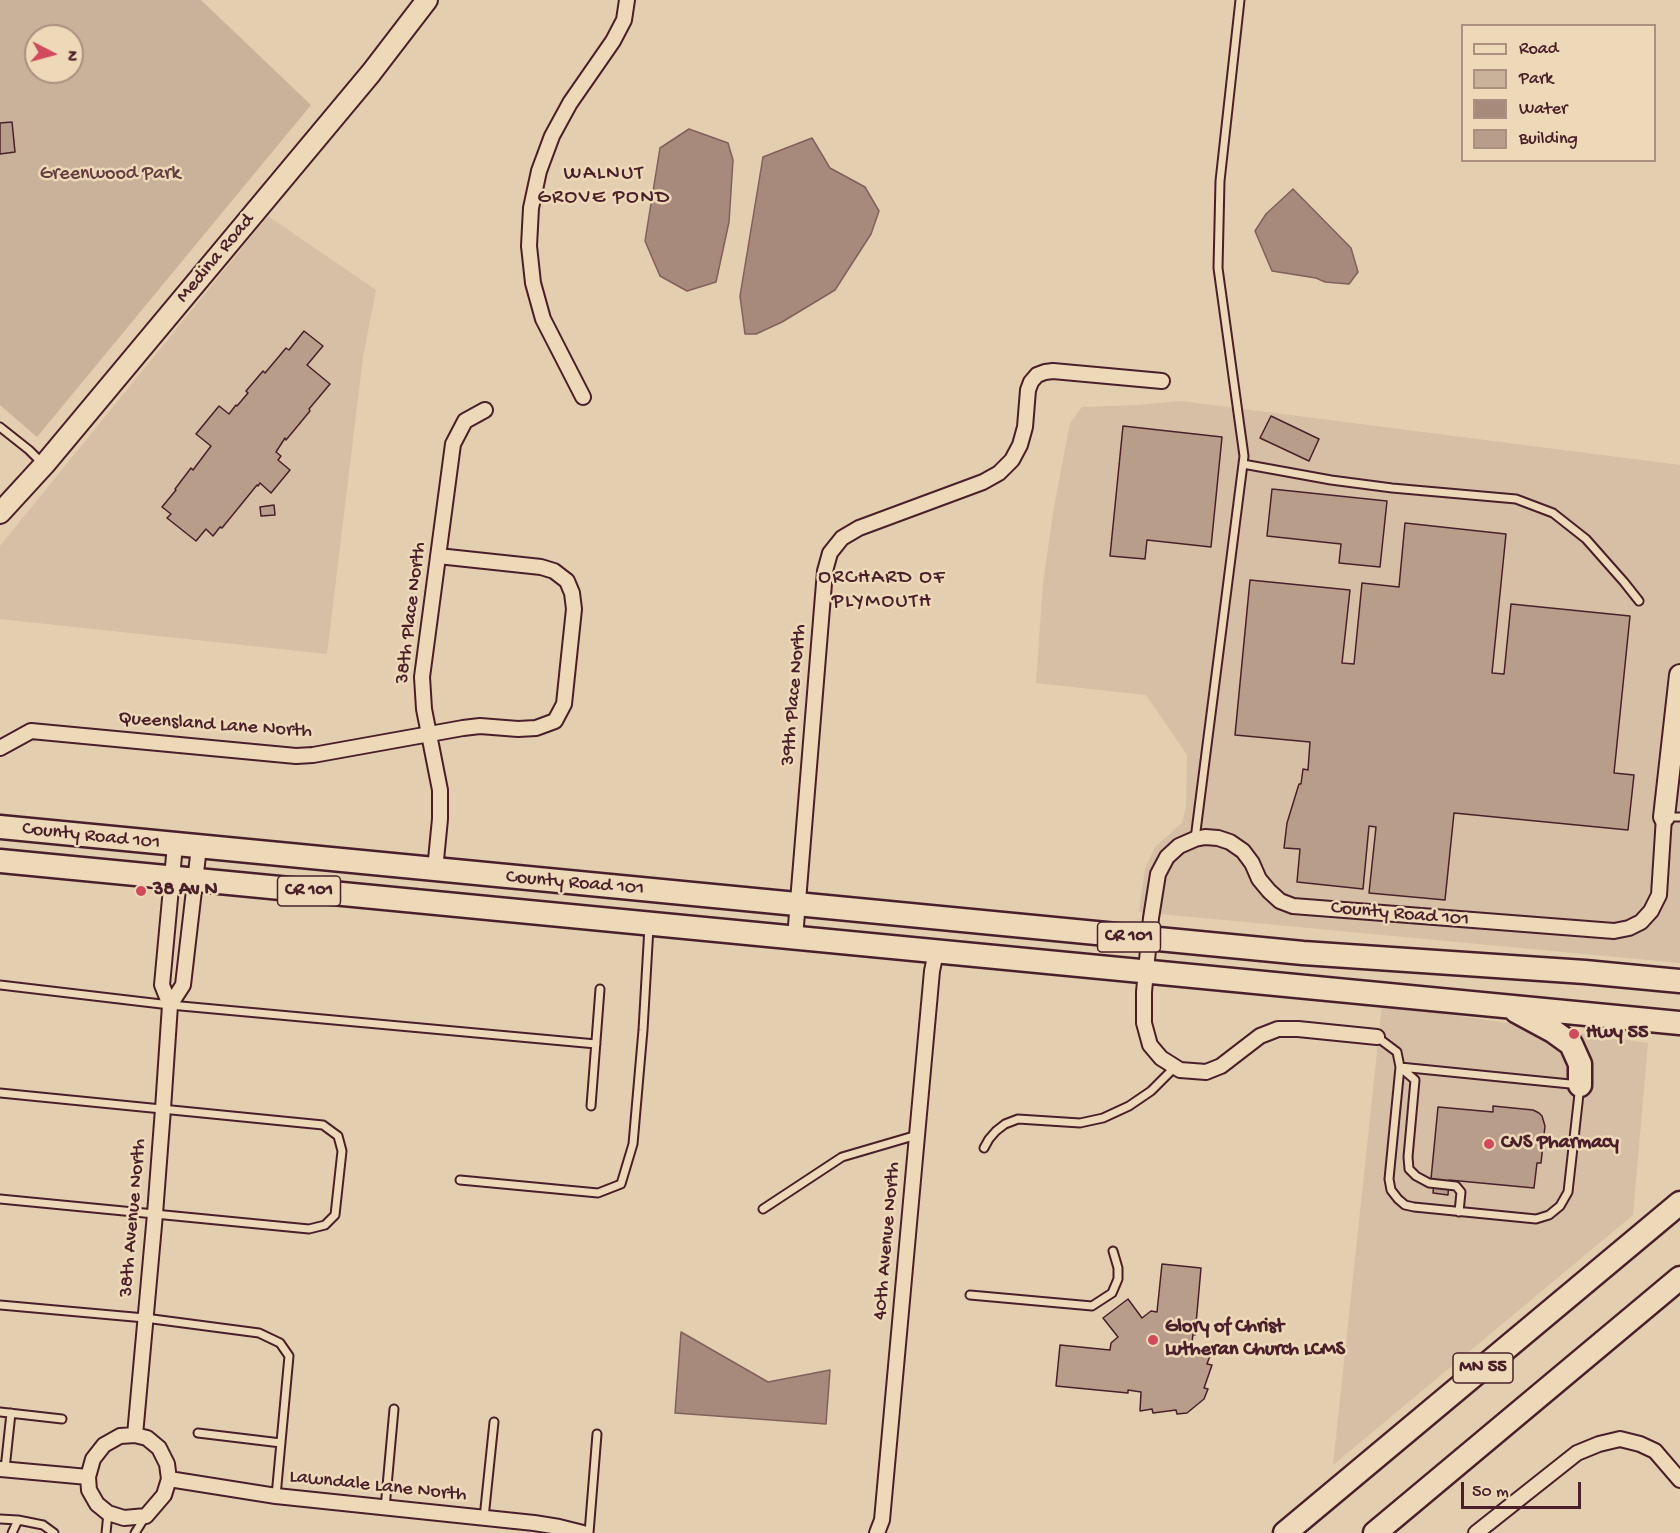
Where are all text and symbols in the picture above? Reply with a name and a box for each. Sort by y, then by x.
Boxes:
north arrow [24,24,84,84]
legend [1461,24,1656,162]
text: Road [1519,39,1558,60]
text: N [60,50,80,62]
text: Park [1519,69,1553,90]
text: Water [1519,99,1567,120]
text: Building [1519,129,1578,150]
district label: WALNUT GROVE POND [537,162,671,212]
park label: Greenwood Park [40,163,180,187]
street label: Medina Road [172,209,260,309]
street label: 38th Place North [391,541,433,685]
district label: ORCHARD OF PLYMOUTH [818,566,946,616]
street label: 39th Place North [777,623,813,767]
street label: Queensland Lane North [117,707,313,745]
street label: County Road 101 [21,818,161,856]
street label: County Road 101 [505,866,645,902]
road number: CR 101 [278,876,340,906]
place label: 38 Av N [153,879,217,903]
marker: 38 Av N [134,884,148,898]
street label: County Road 101 [1330,897,1470,933]
road number: CR 101 [1098,922,1160,952]
place label: Hwy 55 [1586,1022,1649,1046]
marker: Hwy 55 [1567,1027,1581,1041]
place label: CVS Pharmacy [1501,1132,1619,1156]
marker: CVS Pharmacy [1482,1137,1496,1151]
street label: 38th Avenue North [115,1138,153,1298]
street label: 40th Avenue North [869,1161,907,1321]
place label: Glory of Christ Lutheran Church LCMS [1165,1316,1345,1363]
marker: Glory of Christ Lutheran Church LCMS [1146,1333,1160,1347]
road number: MN 55 [1453,1353,1513,1383]
street label: Lawndale Lane North [288,1466,468,1508]
scale bar [1464,1470,1584,1508]
text: 50 m [1472,1482,1509,1503]

